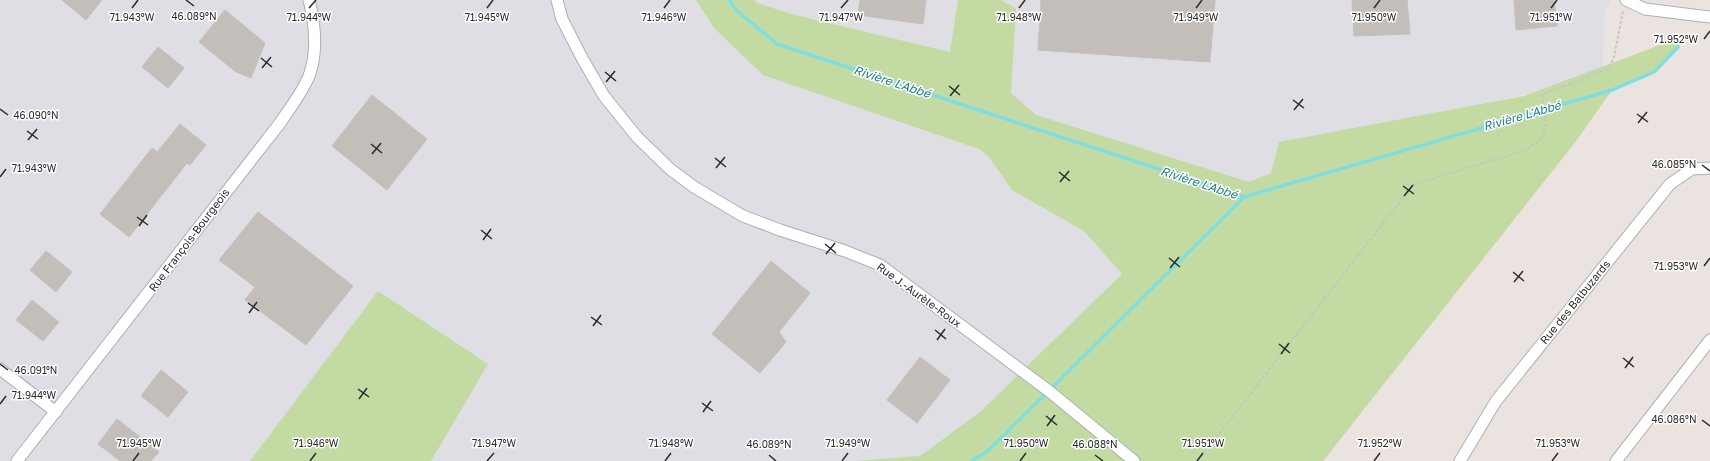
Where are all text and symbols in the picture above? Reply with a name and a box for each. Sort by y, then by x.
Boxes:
text: 46.089°N [172,10,217,22]
text: 71.943°W [110,11,155,23]
text: 71.944°W [287,11,332,23]
text: 71.945°W [465,11,510,23]
text: 71.946°W [642,11,687,23]
text: 71.947°W [819,11,863,23]
text: 71.948°W [997,11,1042,23]
text: 71.949°W [1174,11,1219,23]
text: 71.950°W [1352,11,1397,23]
text: 71.951°W [1530,11,1573,23]
text: 71.952°W [1654,33,1699,45]
water label: Rivière L'Abbé [852,62,933,101]
water label: Rivière L'Abbé [1481,97,1563,134]
text: 46.090°N [13,109,59,121]
text: 46.085°N [1652,158,1696,170]
text: 71.943°W [12,162,57,174]
water label: Rivière L'Abbé [1159,163,1240,202]
street label: Rue François-Bourgeois [146,185,232,294]
street label: Rue des Balbuzards [1537,257,1612,346]
street label: Rue J.-Aurèle-Roux [874,260,964,330]
text: 71.953°W [1654,260,1699,272]
text: 46.091°N [15,364,57,376]
text: 71.944°W [12,389,57,401]
text: 46.086°N [1652,413,1697,425]
text: 71.945°W [117,437,162,449]
text: 71.946°W [294,437,339,449]
text: 71.947°W [472,437,516,449]
text: 71.948°W [649,437,694,449]
text: 71.949°W [826,437,871,449]
text: 71.950°W [1004,437,1049,449]
text: 71.951°W [1182,437,1225,449]
text: 71.952°W [1358,437,1403,449]
text: 71.953°W [1536,437,1581,449]
text: 46.089°N [747,438,792,450]
text: 46.088°N [1072,438,1118,450]

